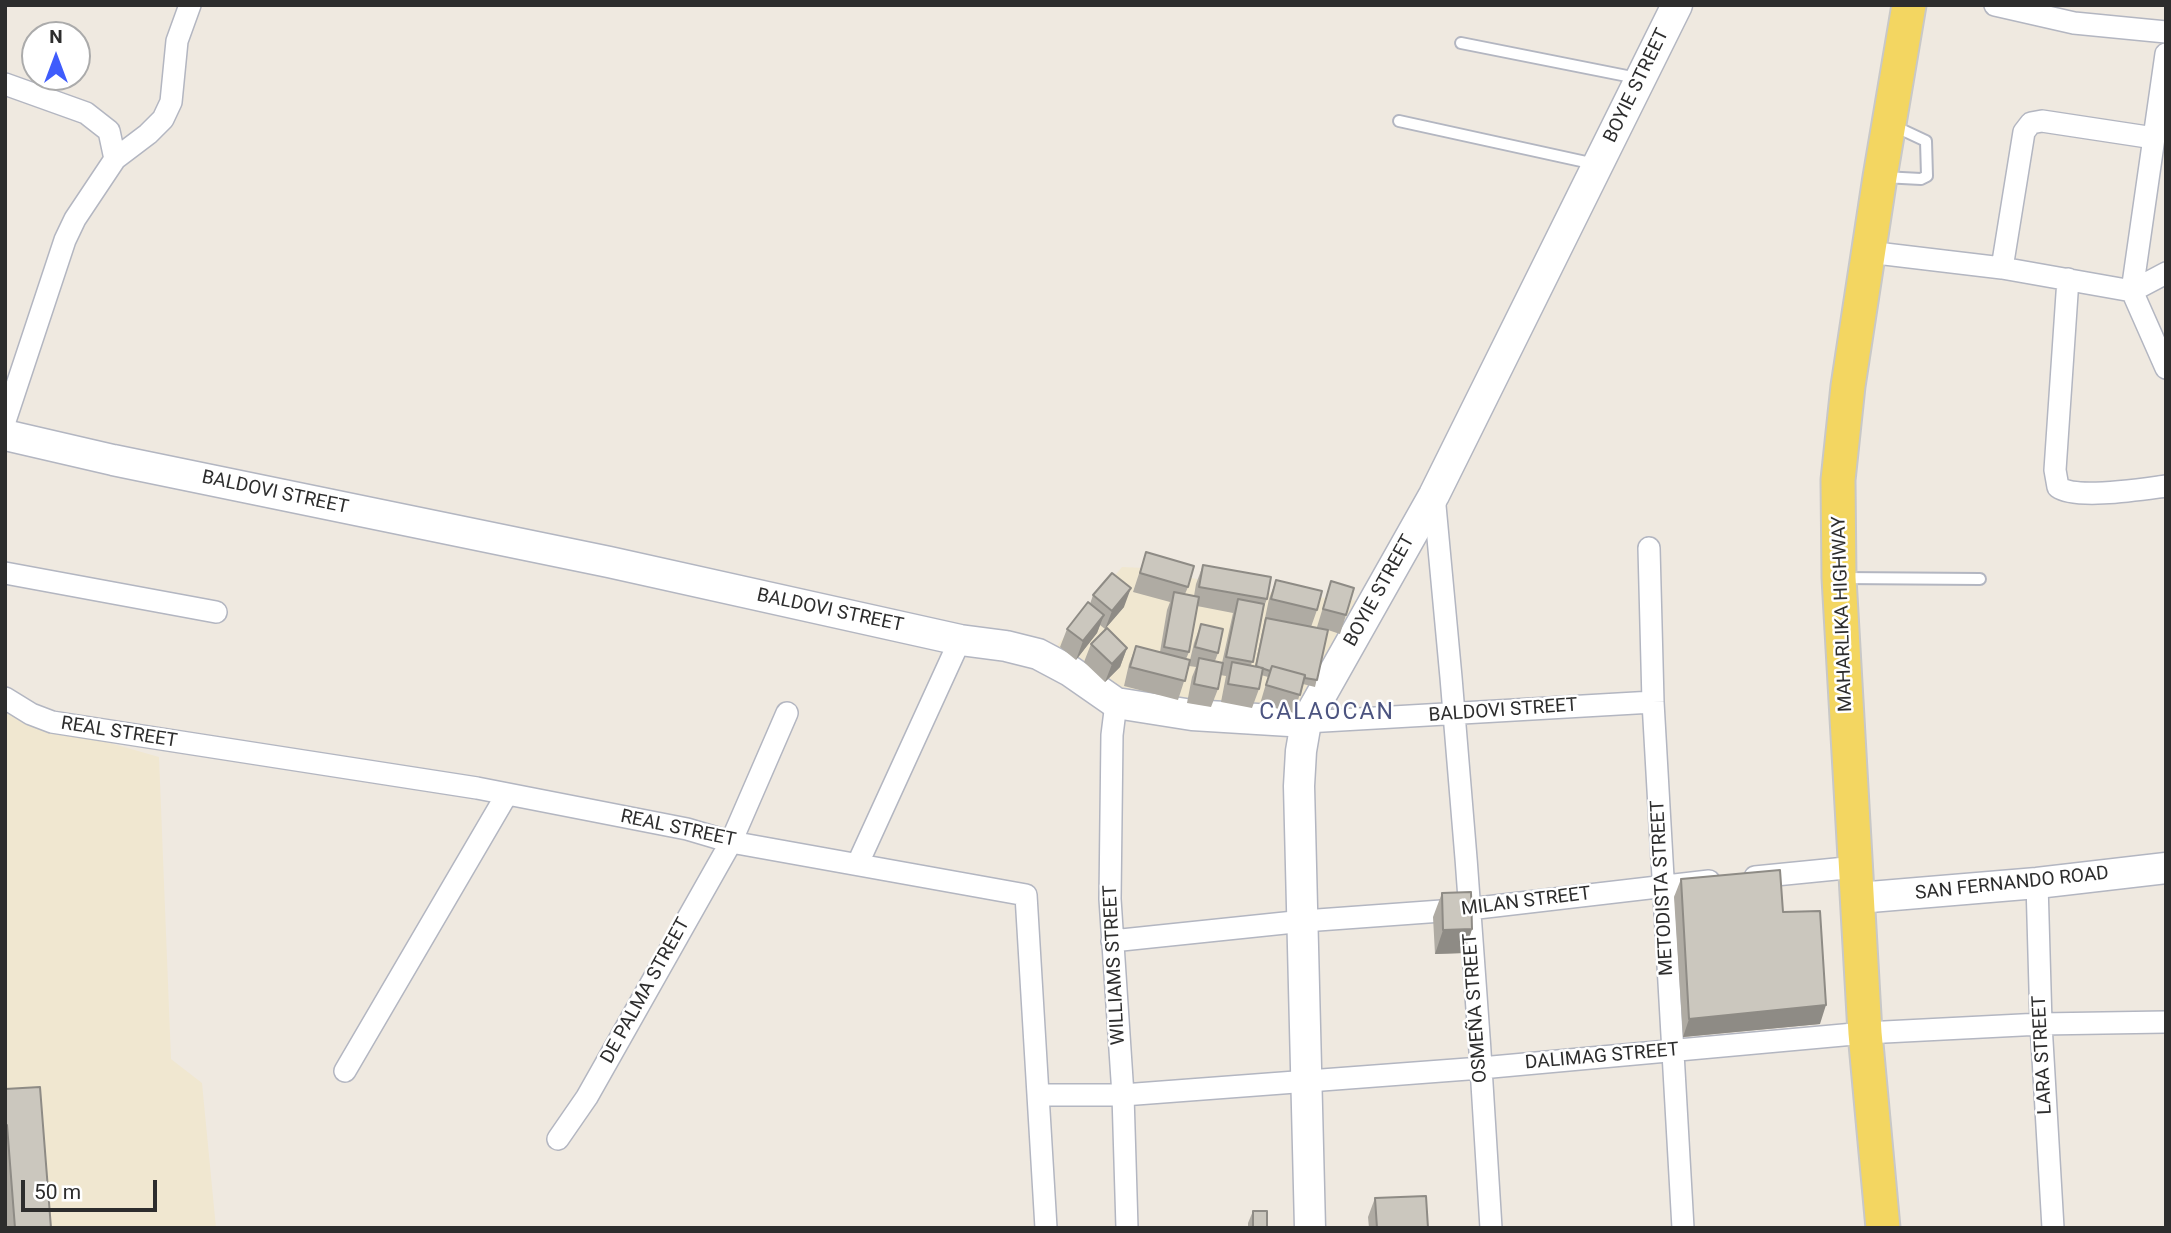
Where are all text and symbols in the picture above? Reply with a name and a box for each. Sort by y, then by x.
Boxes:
north arrow [21,21,91,91]
text: N [49,25,63,48]
street label: BOYIE STREET [1600,25,1674,147]
street label: BALDOVI STREET [200,466,350,520]
street label: MAHARLIKA HIGHWAY [1828,516,1858,712]
street label: BOYIE STREET [1340,531,1420,651]
street label: BALDOVI STREET [755,584,905,638]
street label: BALDOVI STREET [1428,694,1578,728]
district label: CALAOCAN [1260,699,1394,727]
street label: REAL STREET [59,713,179,753]
street label: METODISTA STREET [1647,800,1679,976]
street label: REAL STREET [618,806,738,852]
street label: SAN FERNANDO ROAD [1914,863,2110,905]
street label: MILAN STREET [1460,883,1592,921]
street label: WILLIAMS STREET [1099,884,1131,1046]
street label: DE PALMA STREET [597,914,695,1068]
street label: OSMEÑA STREET [1459,932,1493,1084]
street label: LARA STREET [2028,995,2058,1115]
street label: DALIMAG STREET [1524,1039,1680,1075]
scale bar [24,1166,161,1210]
text: 50 m [34,1180,81,1204]

